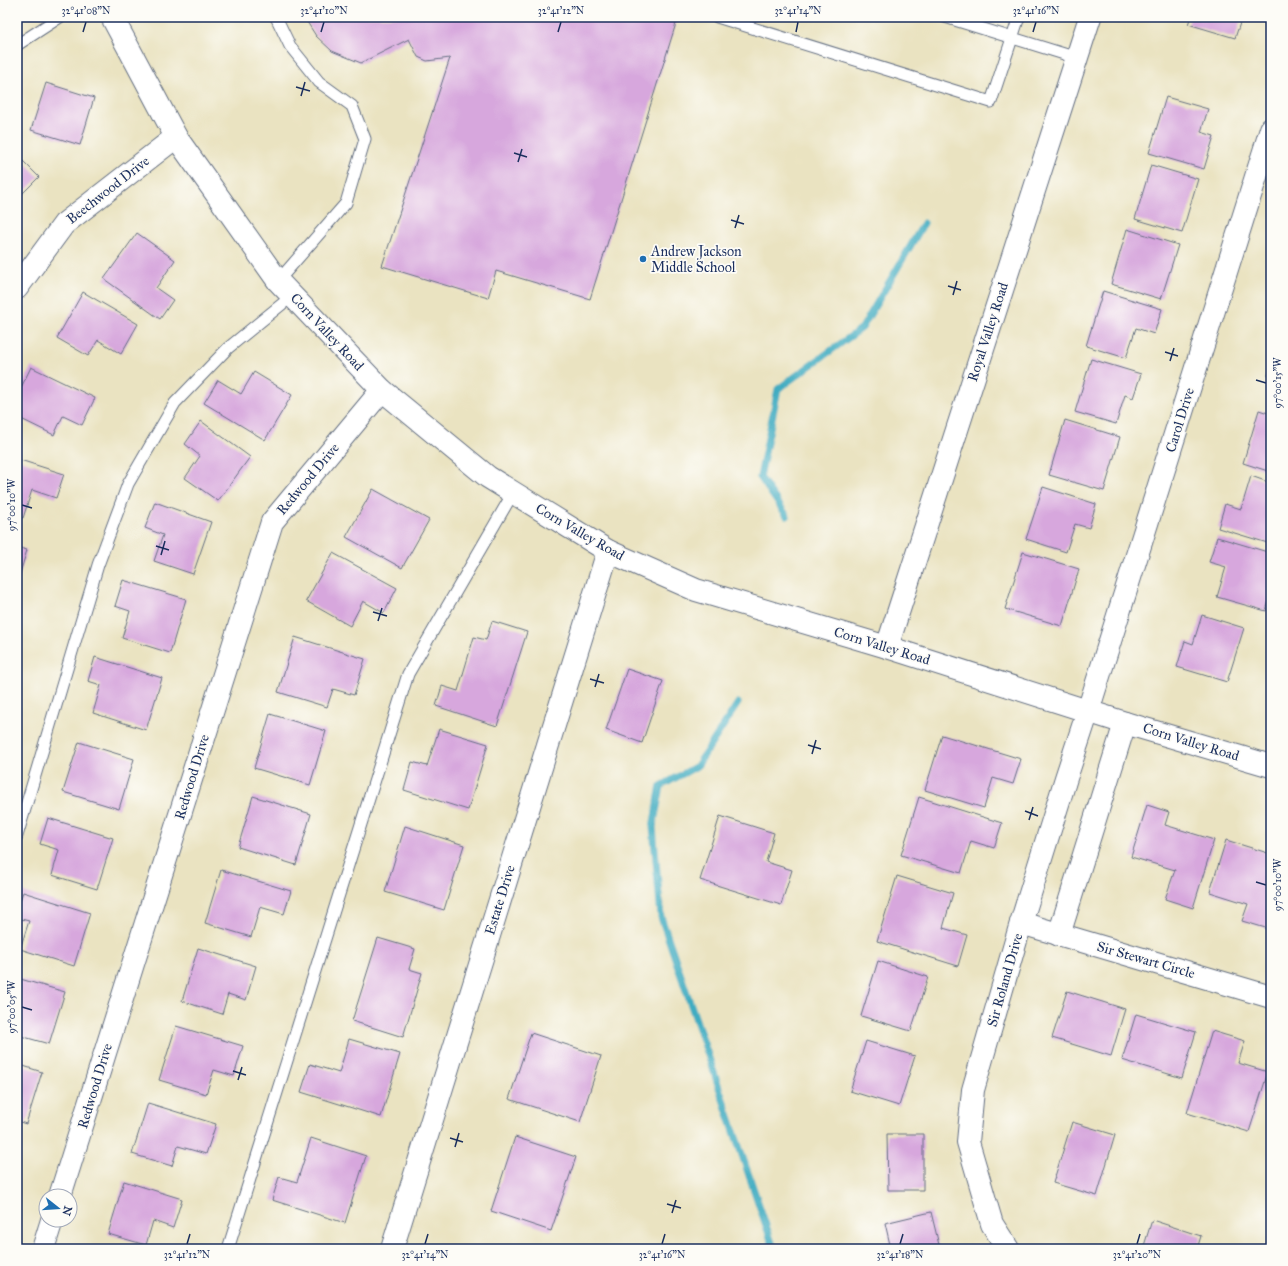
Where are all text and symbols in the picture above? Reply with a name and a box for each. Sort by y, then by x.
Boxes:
text: 32°41'08"N [62,5,111,17]
text: 32°41'10"N [300,5,348,17]
text: 32°41'12"N [538,5,585,17]
text: 32°41'14"N [774,5,822,17]
text: 32°41'16"N [1013,5,1060,17]
street label: Beechwood Drive [63,152,153,228]
place label: Andrew Jackson Middle School [650,243,742,276]
marker: Andrew Jackson Middle School [638,254,648,264]
street label: Royal Valley Road [964,280,1012,384]
street label: Corn Valley Road [287,290,367,374]
text: 97°00'15"W [1272,357,1284,409]
street label: Carol Drive [1162,385,1198,454]
street label: Redwood Drive [273,440,343,518]
text: 97°00'10"W [6,478,18,531]
street label: Corn Valley Road [533,500,627,564]
street label: Corn Valley Road [832,623,932,669]
street label: Corn Valley Road [1141,719,1241,765]
street label: Redwood Drive [171,732,213,822]
text: 97°00'10"W [1272,858,1284,911]
street label: Estate Drive [481,863,519,937]
street label: Sir Roland Drive [984,931,1027,1029]
street label: Sir Stewart Circle [1095,938,1197,982]
text: 97°00'05"W [6,980,18,1034]
street label: Redwood Drive [74,1041,116,1131]
north arrow [38,1188,78,1228]
text: N [59,1204,75,1218]
text: 32°41'12"N [164,1249,211,1261]
text: 32°41'14"N [401,1249,449,1261]
text: 32°41'16"N [639,1249,686,1261]
text: 32°41'18"N [877,1249,924,1261]
text: 32°41'20"N [1113,1249,1162,1261]

